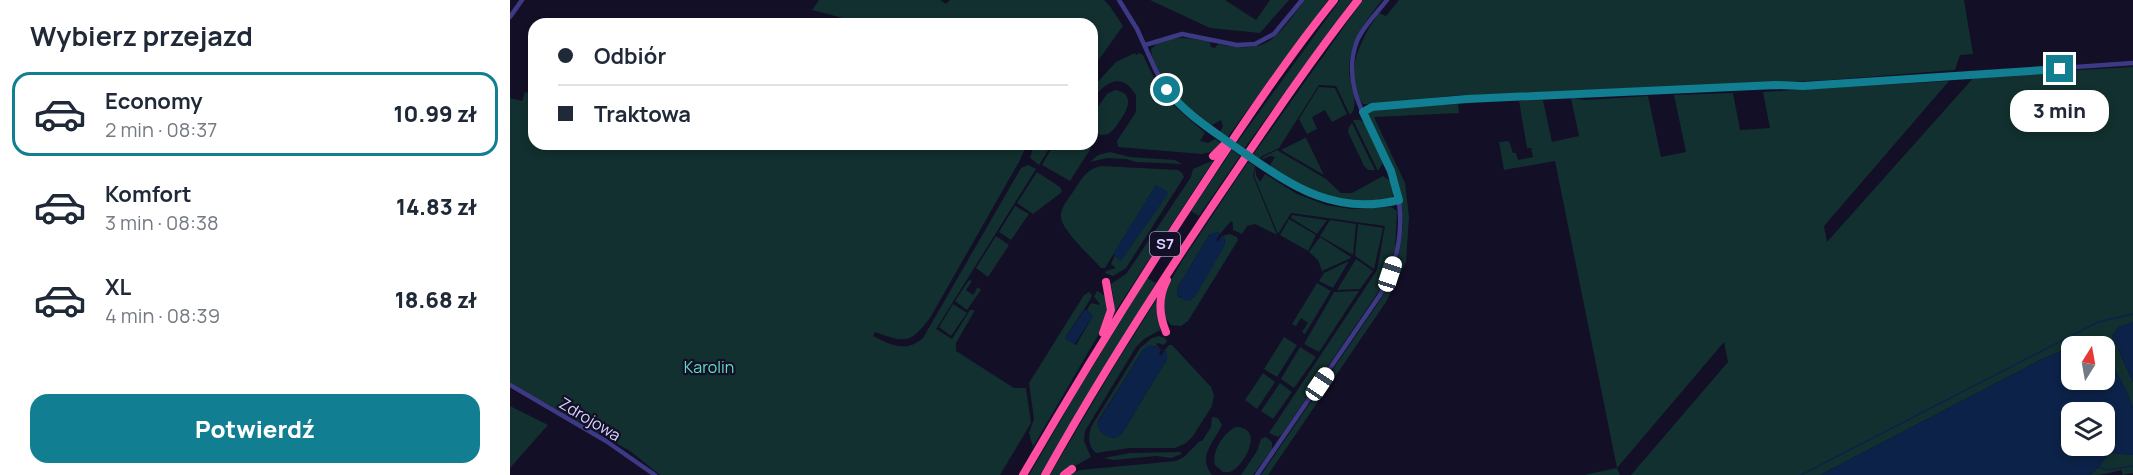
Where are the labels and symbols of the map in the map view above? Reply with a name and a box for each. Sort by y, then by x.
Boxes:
route end [2046,55,2073,82]
route start [1153,76,1180,103]
callout: 3 min [2010,90,2110,132]
road number: S7 [1150,232,1180,256]
car [1376,254,1404,294]
north arrow [2061,336,2115,390]
park label: Karolin [684,356,734,378]
car [1302,364,1338,404]
street label: Zdrojowa [555,392,625,446]

